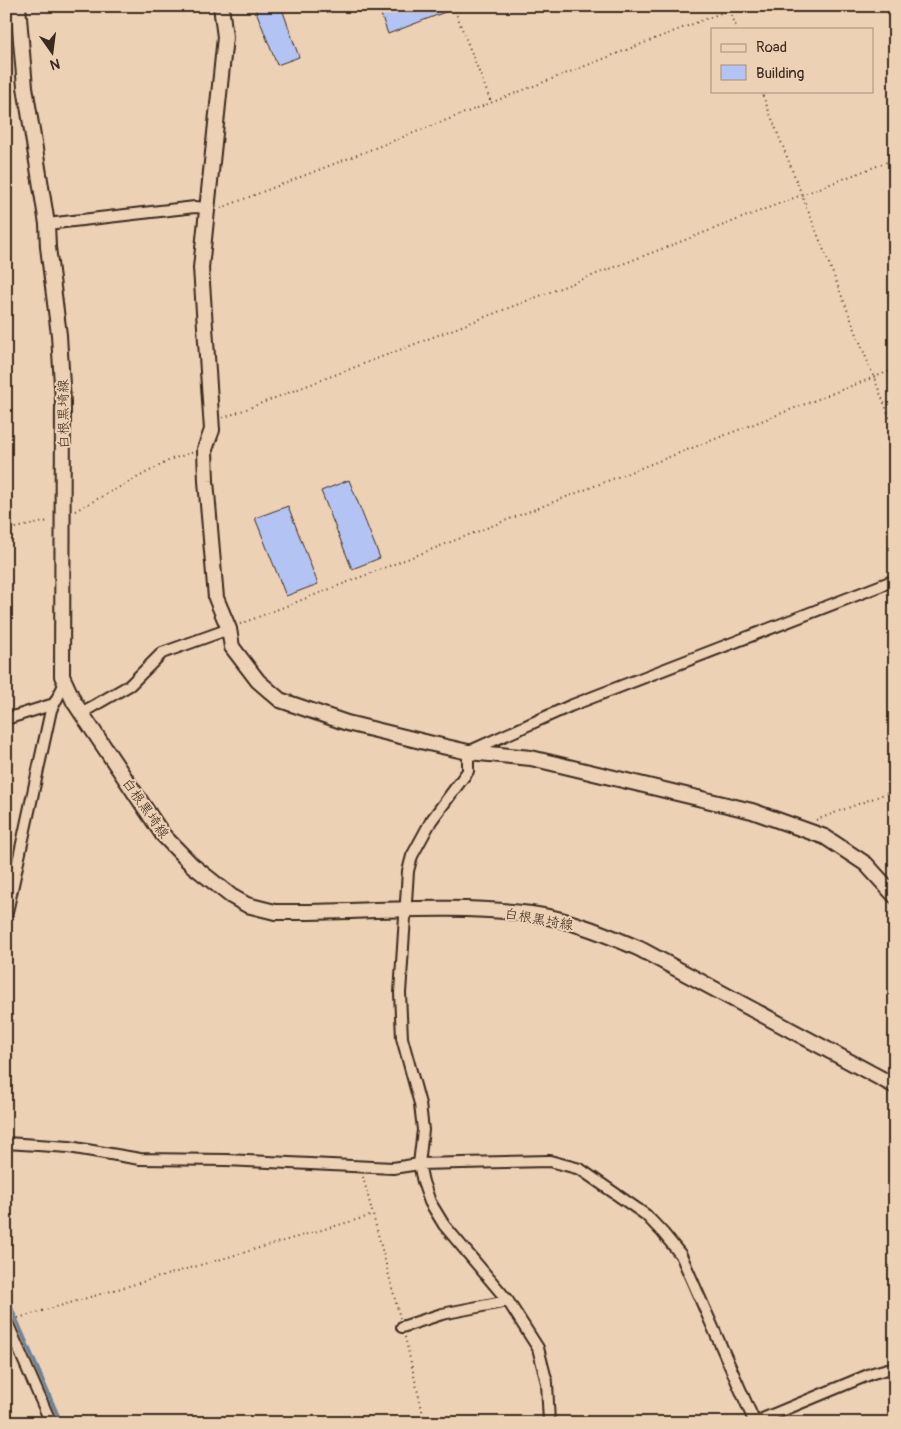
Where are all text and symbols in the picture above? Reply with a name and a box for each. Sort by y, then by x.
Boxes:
north arrow [28,28,78,78]
legend [711,28,874,92]
text: Road [756,38,787,57]
text: N [48,55,62,74]
text: Building [756,64,804,83]
street label: 白根黒埼線 [54,379,73,449]
street label: 白根黒埼線 [119,775,173,842]
street label: 白根黒埼線 [503,905,575,934]

